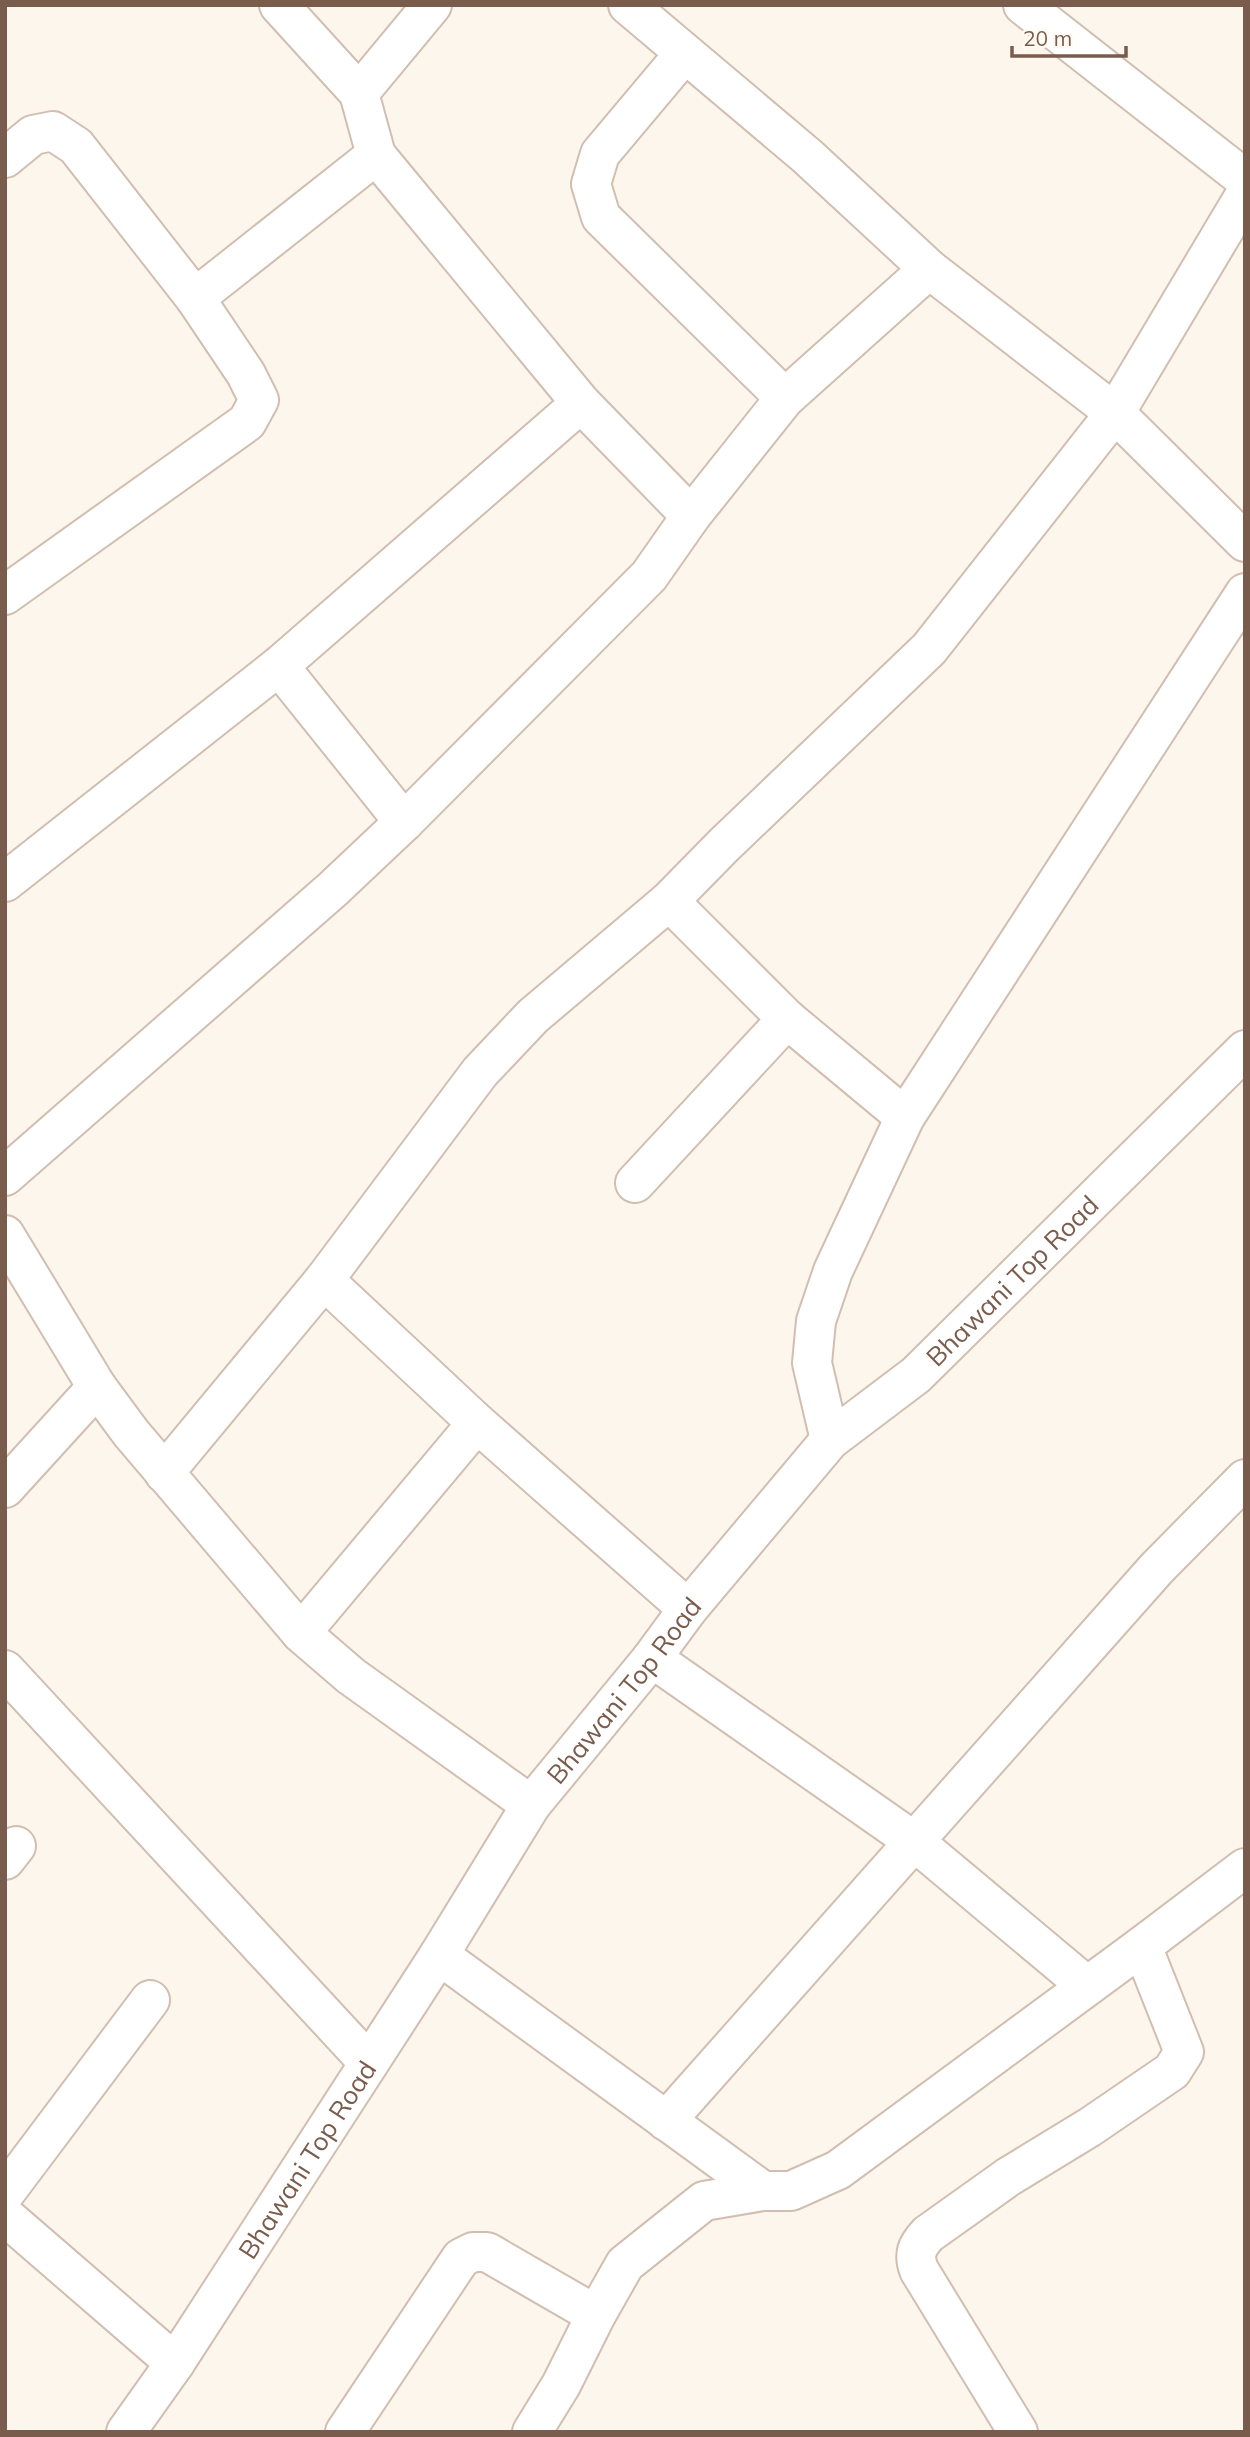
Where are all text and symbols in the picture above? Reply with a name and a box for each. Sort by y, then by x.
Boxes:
scale bar [1012,14,1126,58]
text: 20 m [1023,25,1072,51]
street label: Bhawani Top Road [919,1188,1105,1373]
street label: Bhawani Top Road [539,1590,708,1790]
street label: Bhawani Top Road [231,2054,383,2265]

